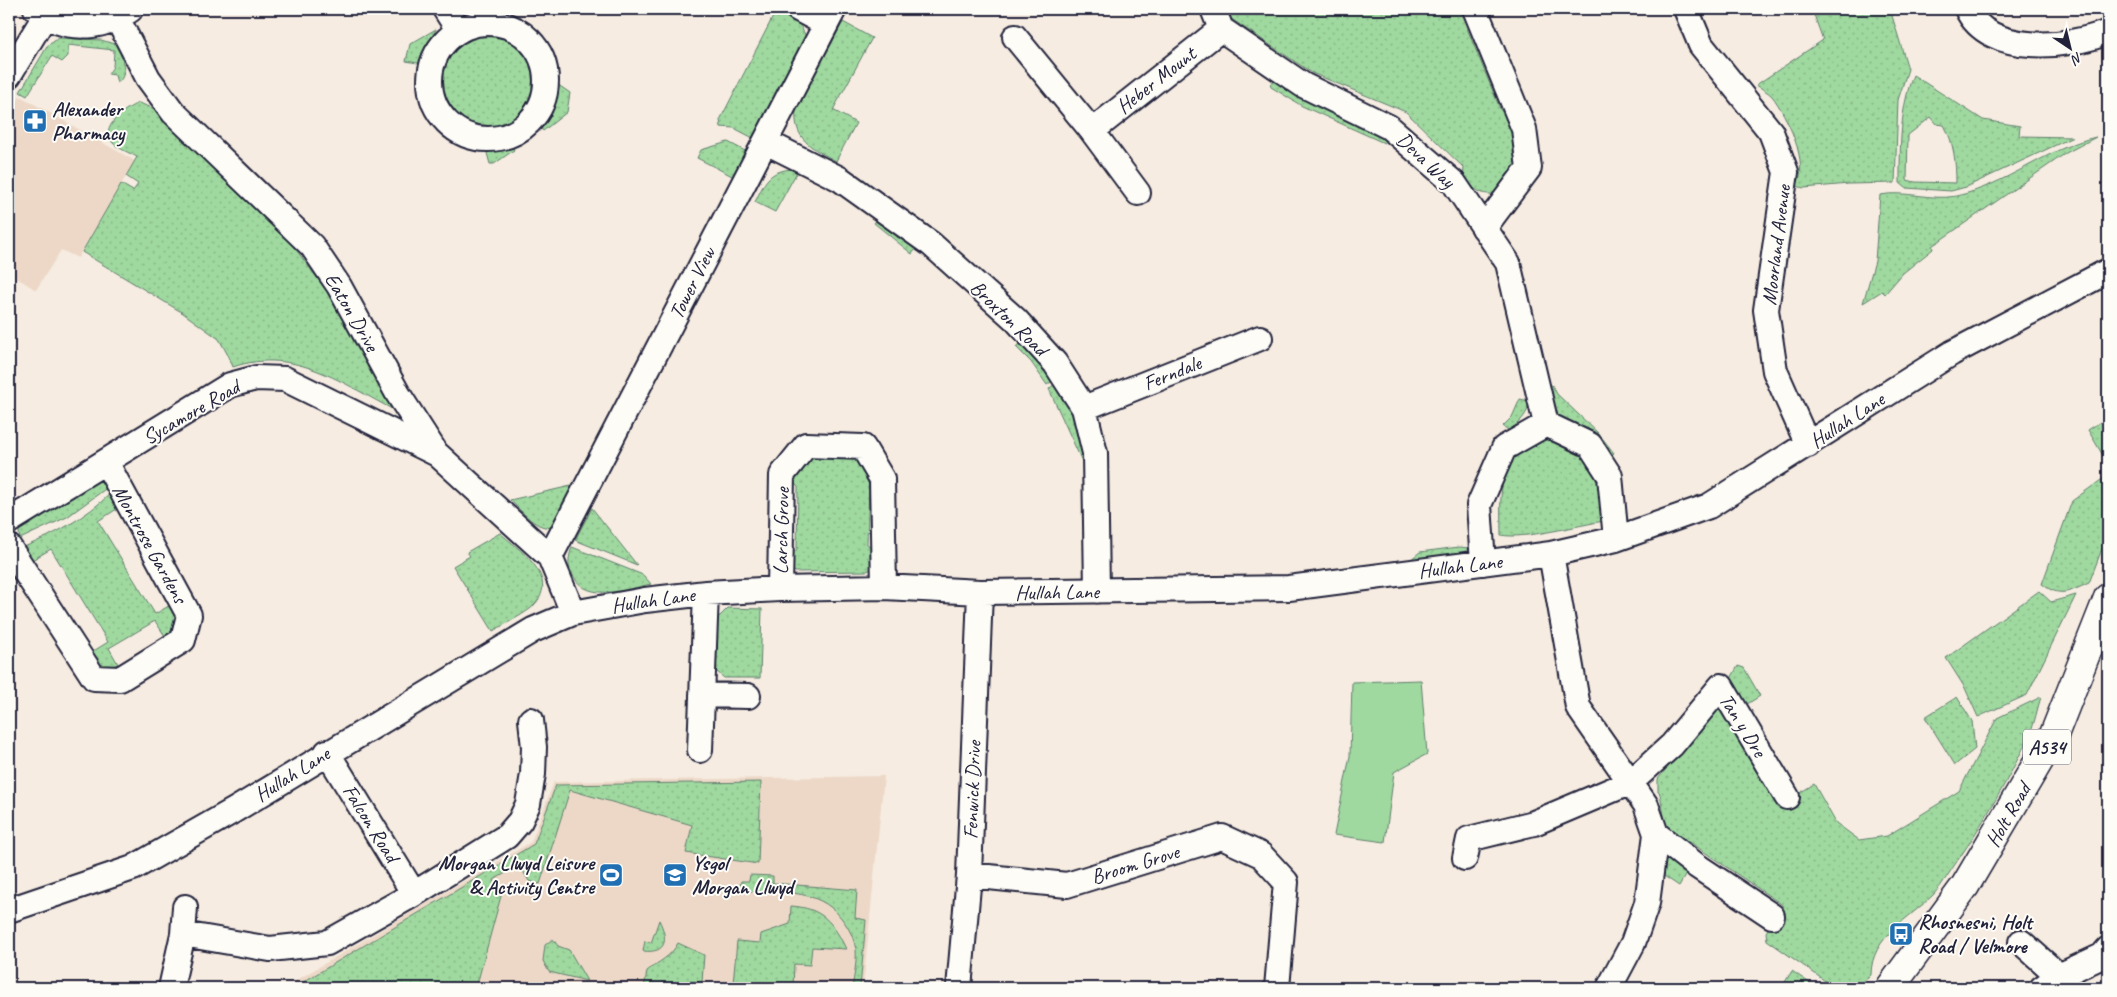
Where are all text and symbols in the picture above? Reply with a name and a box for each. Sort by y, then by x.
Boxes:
north arrow [2044,22,2094,72]
street label: Heber Mount [1111,40,1203,119]
text: N [2067,49,2086,69]
place label: Alexander Pharmacy [52,96,126,147]
pharmacy icon: Alexander Pharmacy [22,108,48,134]
street label: Deva Way [1391,126,1462,195]
street label: Moorland Avenue [1756,182,1796,307]
street label: Tower View [663,241,722,323]
street label: Eaton Drive [319,268,386,358]
street label: Broxton Road [965,275,1056,364]
street label: Ferndale [1139,349,1206,396]
street label: Sycamore Road [138,372,247,450]
street label: Hullah Lane [1805,385,1891,454]
street label: Montrose Gardens [107,480,194,609]
street label: Larch Grove [767,486,795,575]
street label: Hullah Lane [1417,548,1505,584]
street label: Hullah Lane [1015,578,1101,606]
street label: Hullah Lane [610,581,698,619]
street label: Tan y Dre [1713,688,1774,764]
road number: A534 [2023,730,2071,764]
street label: Fenwick Drive [957,738,987,840]
street label: Hullah Lane [250,740,336,807]
street label: Holt Road [1979,776,2038,852]
street label: Falcon Road [337,779,407,870]
street label: Broom Grove [1088,838,1184,890]
place label: Morgan Llwyd Leisure & Activity Centre [438,850,596,901]
place label: Ysgol Morgan Llwyd [692,850,796,900]
sports icon: Morgan Llwyd Leisure & Activity Centre [598,862,624,888]
school or university icon: Ysgol Morgan Llwyd [662,862,688,888]
place label: Rhosnesni, Holt Road / Velmore [1918,909,2035,959]
bus stop icon: Rhosnesni, Holt Road / Velmore [1888,921,1914,947]

